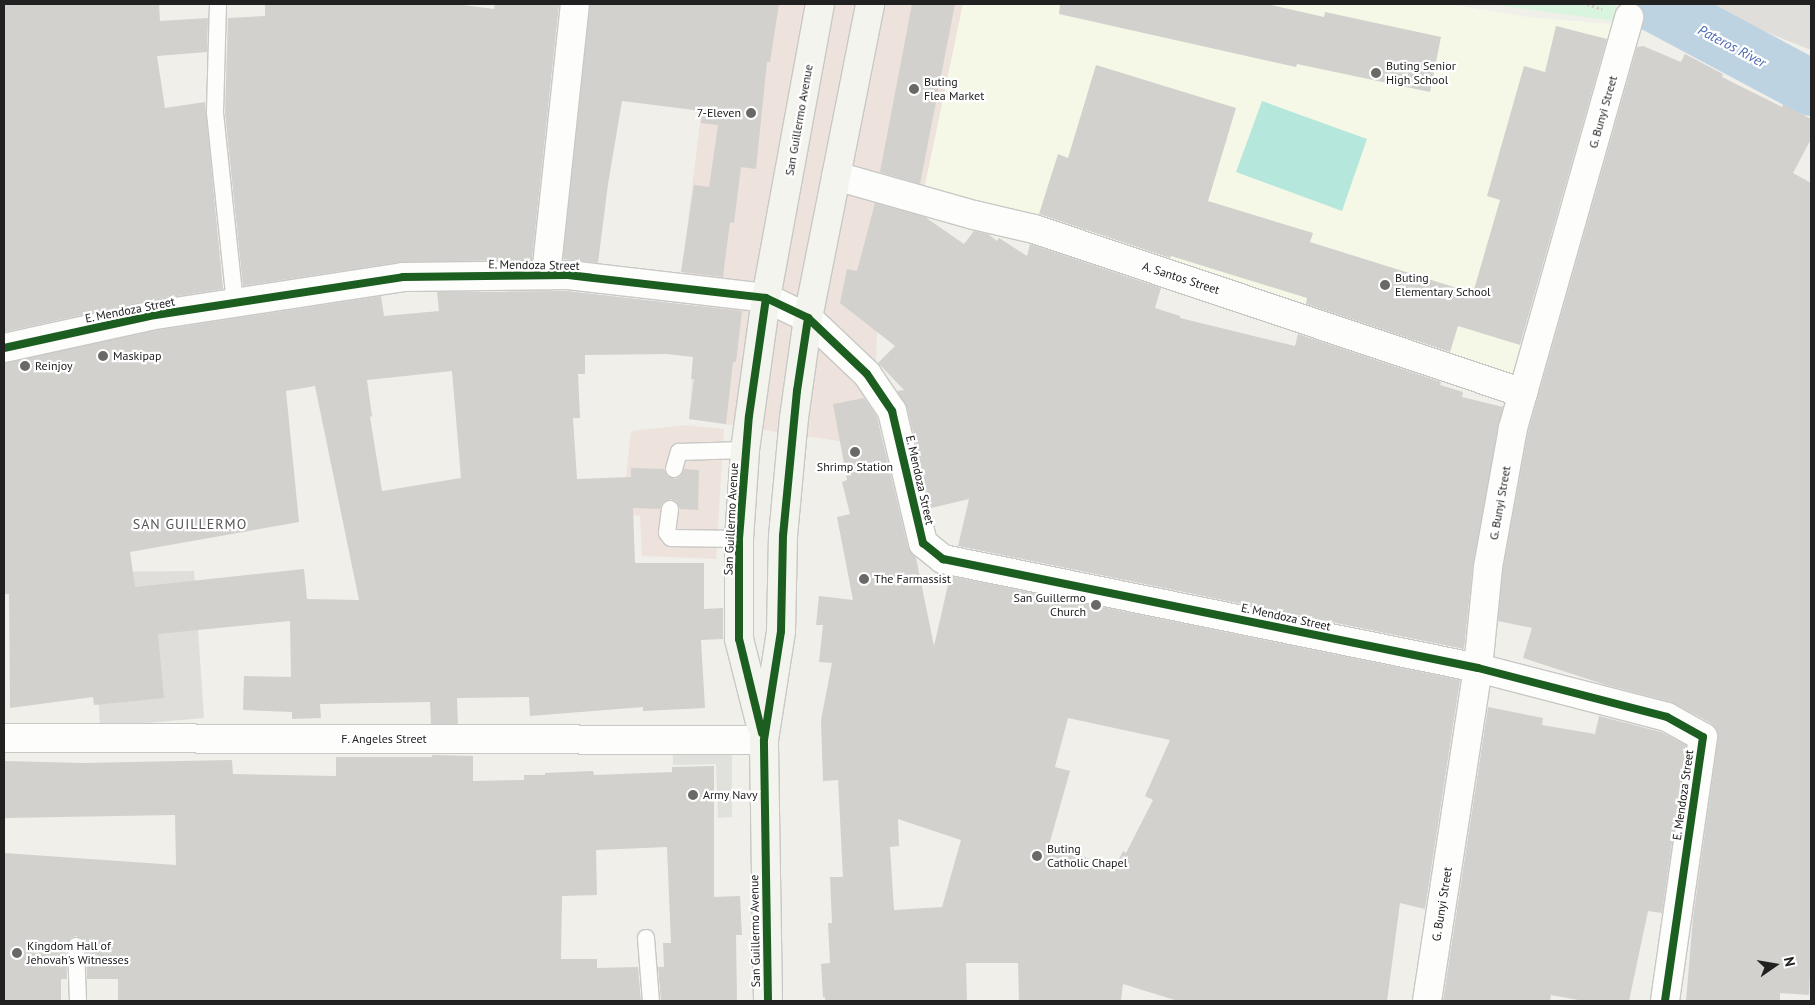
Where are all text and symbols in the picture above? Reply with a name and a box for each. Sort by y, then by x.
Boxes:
water label: Pateros River [1695,21,1769,71]
place label: Buting Senior High School [1386,59,1456,87]
street label: San Guillermo Avenue [782,63,816,177]
marker: Buting Senior High School [1370,67,1382,79]
street label: G. Bunyi Street [1586,74,1620,150]
place label: Buting Flea Market [924,75,984,103]
marker: Buting Flea Market [908,83,920,95]
place label: 7-Eleven [697,106,741,120]
marker: 7-Eleven [745,107,757,119]
street label: E. Mendoza Street [488,257,580,273]
street label: A. Santos Street [1140,259,1222,297]
place label: Buting Elementary School [1395,271,1491,299]
marker: Buting Elementary School [1379,279,1391,291]
street label: E. Mendoza Street [83,294,177,326]
place label: Maskipap [113,349,161,363]
marker: Maskipap [97,350,109,362]
place label: Reinjoy [35,359,73,373]
marker: Reinjoy [19,360,31,372]
street label: E. Mendoza Street [903,433,937,527]
marker: Shrimp Station [849,446,861,458]
place label: Shrimp Station [817,460,893,474]
street label: San Guillermo Avenue [721,462,741,576]
street label: G. Bunyi Street [1486,464,1514,542]
district label: SAN GUILLERMO [131,516,249,532]
place label: The Farmassist [874,572,951,586]
marker: The Farmassist [858,573,870,585]
place label: San Guillermo Church [1014,591,1086,619]
marker: San Guillermo Church [1090,599,1102,611]
street label: E. Mendoza Street [1239,600,1333,634]
street label: F. Angeles Street [341,732,427,746]
street label: E. Mendoza Street [1669,748,1697,842]
place label: Army Navy [703,788,758,802]
marker: Army Navy [687,789,699,801]
place label: Buting Catholic Chapel [1047,842,1127,870]
marker: Buting Catholic Chapel [1031,850,1043,862]
street label: G. Bunyi Street [1429,865,1455,943]
street label: San Guillermo Avenue [747,874,763,988]
place label: Kingdom Hall of Jehovah's Witnesses [27,939,129,967]
north arrow [1750,940,1800,990]
marker: Kingdom Hall of Jehovah's Witnesses [11,947,23,959]
text: N [1780,955,1799,968]

